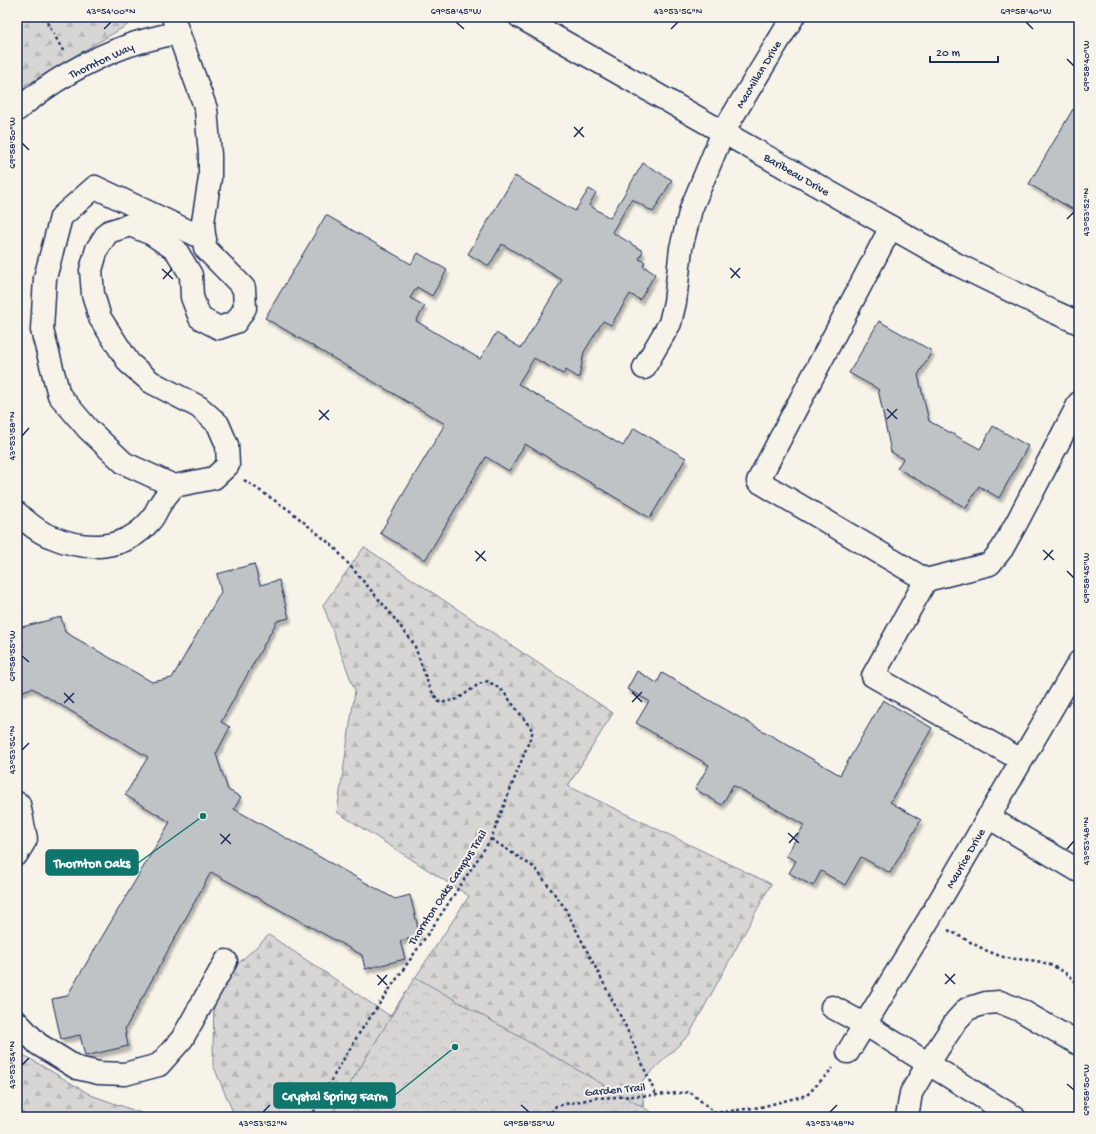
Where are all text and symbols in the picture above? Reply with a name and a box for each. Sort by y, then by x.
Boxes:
text: 43°54'00"N [87,6,136,18]
text: 69°58'45"W [431,6,482,18]
text: 43°53'56"N [654,6,703,18]
text: 69°58'40"W [1001,6,1052,18]
street label: MacMillan Drive [734,38,786,111]
scale bar [930,38,998,64]
text: 69°58'40"W [1081,40,1093,91]
street label: Thornton Way [66,41,136,83]
text: 20 m [936,47,961,61]
text: 69°58'50"W [7,117,19,169]
street label: Baribeau Drive [760,151,832,201]
text: 43°53'52"N [1081,187,1093,236]
text: 43°53'58"N [7,411,19,460]
text: 69°58'45"W [1081,552,1093,603]
text: 69°58'55"W [7,630,19,682]
text: 43°53'56"N [7,725,19,774]
text: 43°53'48"N [1081,816,1093,865]
street label: Maurice Drive [944,826,990,891]
street label: Thornton Oaks Campus Trail [406,828,491,949]
callout: Thornton Oaks [46,850,138,875]
text: Thornton Oaks [53,857,131,872]
text: 43°53'54"N [7,1040,19,1089]
text: 69°58'50"W [1081,1064,1093,1116]
street label: Garden Trail [584,1081,647,1101]
callout: Crystal Spring Farm [274,1083,395,1108]
text: Crystal Spring Farm [281,1090,389,1106]
text: 43°53'52"N [239,1118,288,1130]
text: 69°58'55"W [503,1118,555,1130]
text: 43°53'48"N [806,1118,855,1130]

